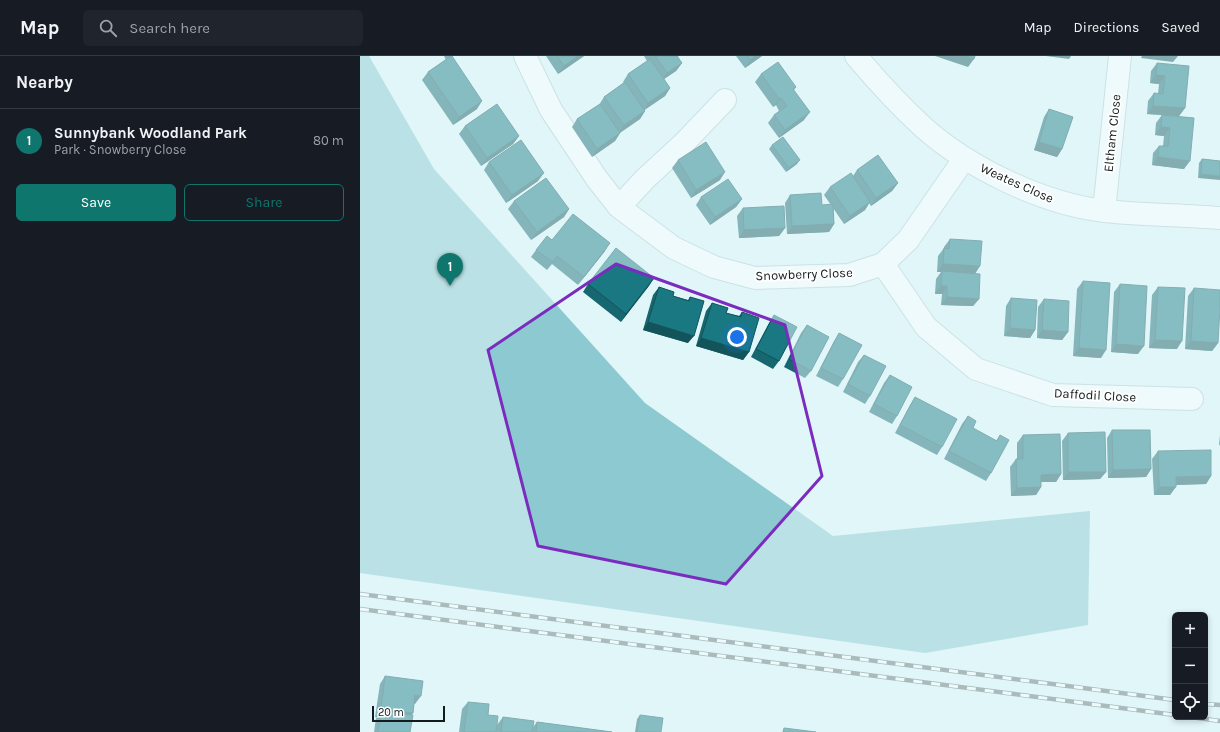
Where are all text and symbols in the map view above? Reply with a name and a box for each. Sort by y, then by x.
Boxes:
search box [83,10,363,46]
text: Map [20,17,59,39]
icon: search [97,17,119,39]
text: Search here [129,19,210,37]
text: Map [1024,19,1052,36]
text: Directions [1074,19,1139,36]
text: Saved [1161,19,1200,36]
text: Nearby [16,72,73,92]
street label: Eltham Close [1100,93,1124,173]
text: Sunnybank Woodland Park [54,124,247,142]
text: 1 [27,133,31,148]
text: 80 m [313,133,344,148]
text: Park · Snowberry Close [54,142,186,157]
street label: Weates Close [978,160,1056,206]
button: Save [16,184,176,221]
button: Share [184,184,344,221]
pin: 1 [437,253,463,286]
street label: Snowberry Close [755,265,853,283]
your location [727,327,747,347]
street label: Daffodil Close [1054,385,1137,405]
map controls [1172,612,1208,720]
button: + [1172,612,1208,648]
button: − [1172,648,1208,684]
button: locate [1172,684,1208,720]
scale bar [372,704,445,723]
text: 20 m [378,706,404,719]

